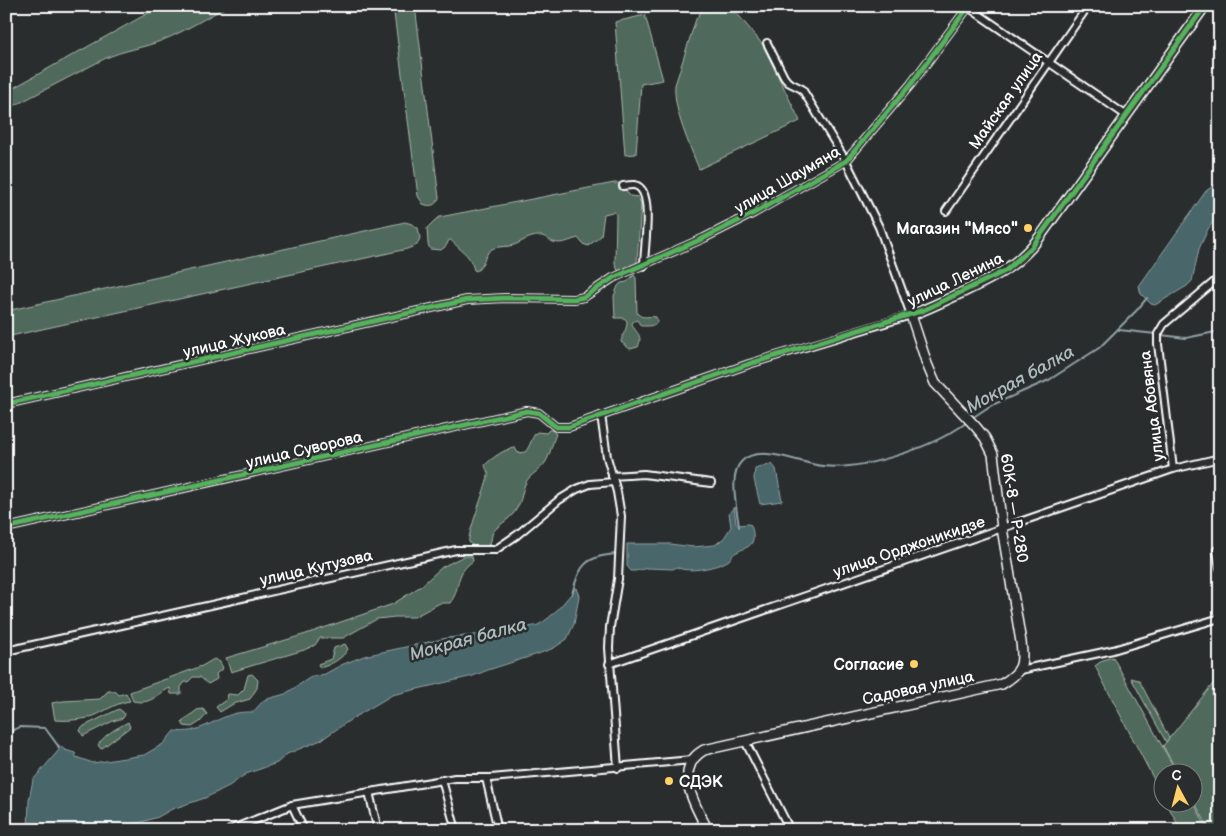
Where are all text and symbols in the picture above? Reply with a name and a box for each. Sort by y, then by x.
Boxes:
street label: Майская улица [965,48,1047,153]
street label: улица Шаумяна [732,142,844,218]
place label: Магазин "Мясо" [896,220,1018,239]
marker: Магазин "Мясо" [1022,222,1034,234]
street label: улица Ленина [905,249,1007,312]
street label: улица Жукова [181,320,288,362]
water label: Мокрая балка [962,341,1078,418]
street label: улица Абовяна [1136,349,1169,462]
street label: улица Суворова [244,428,365,473]
street label: 60К-8 — Р-280 [996,452,1032,564]
street label: улица Орджоникидзе [831,512,988,582]
street label: улица Кутузова [258,546,375,591]
water label: Мокрая балка [407,614,529,665]
place label: Согласие [834,656,904,675]
marker: Согласие [908,658,920,670]
street label: Садовая улица [861,667,976,710]
north arrow [1154,764,1204,814]
text: С [1171,767,1183,785]
place label: СДЭК [679,773,723,792]
marker: СДЭК [663,775,675,787]

